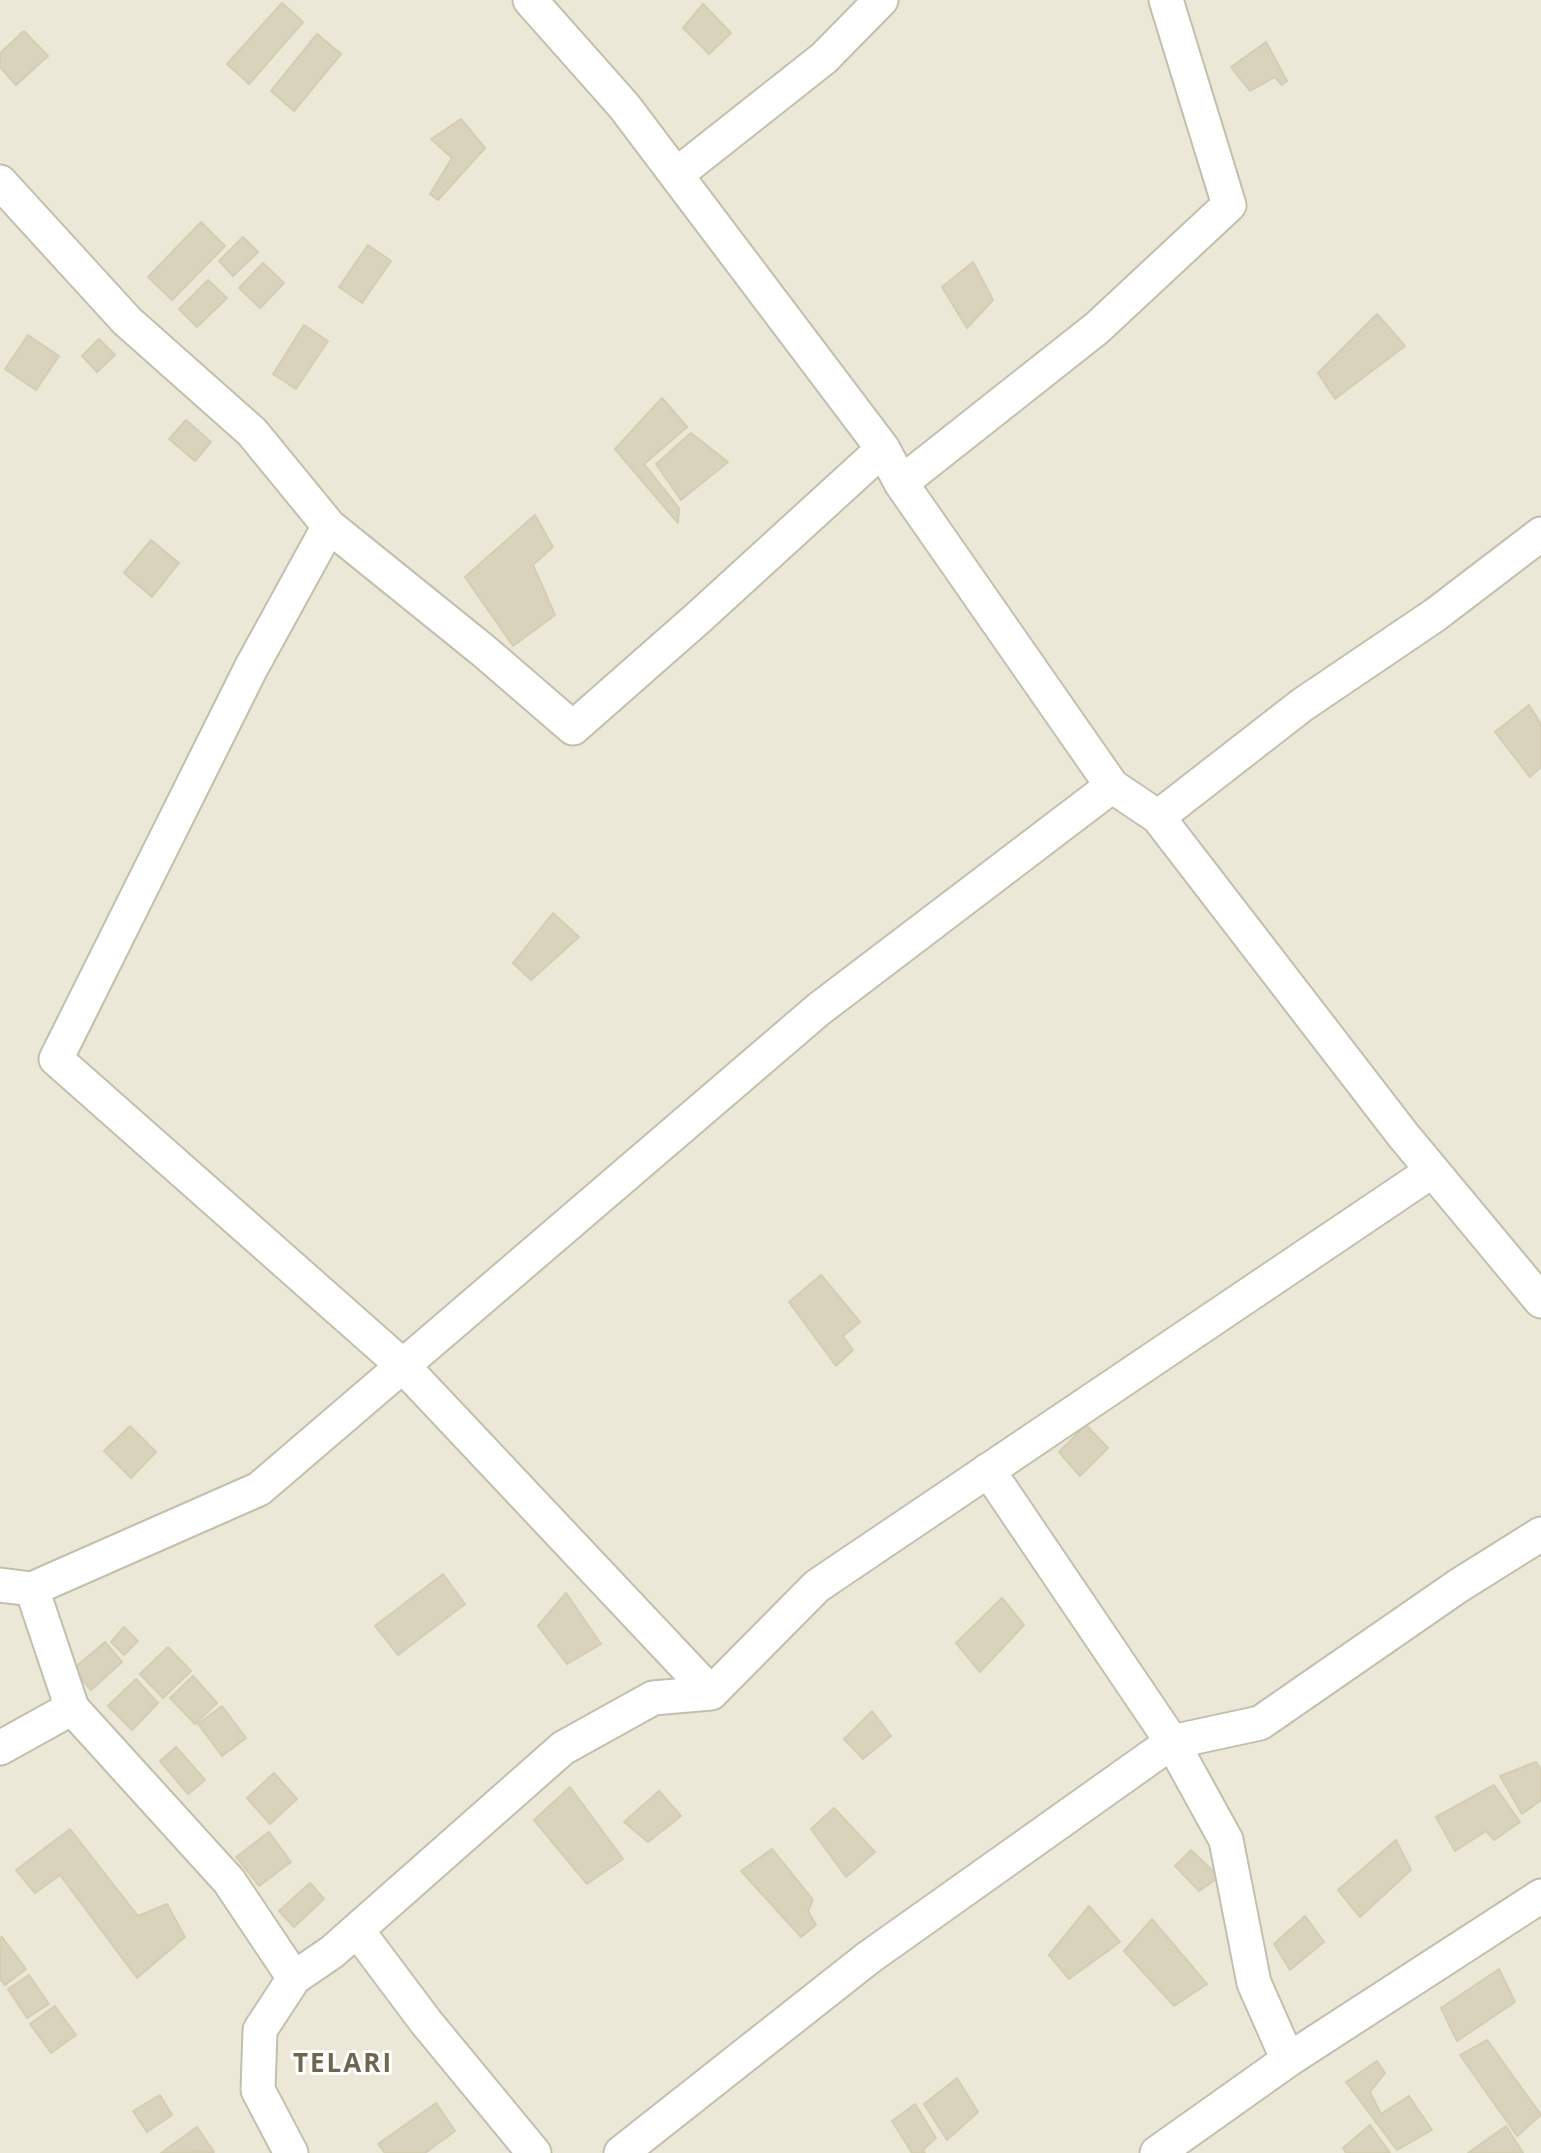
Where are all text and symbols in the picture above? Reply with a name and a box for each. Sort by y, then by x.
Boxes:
district label: TELARI [294,2049,392,2081]

